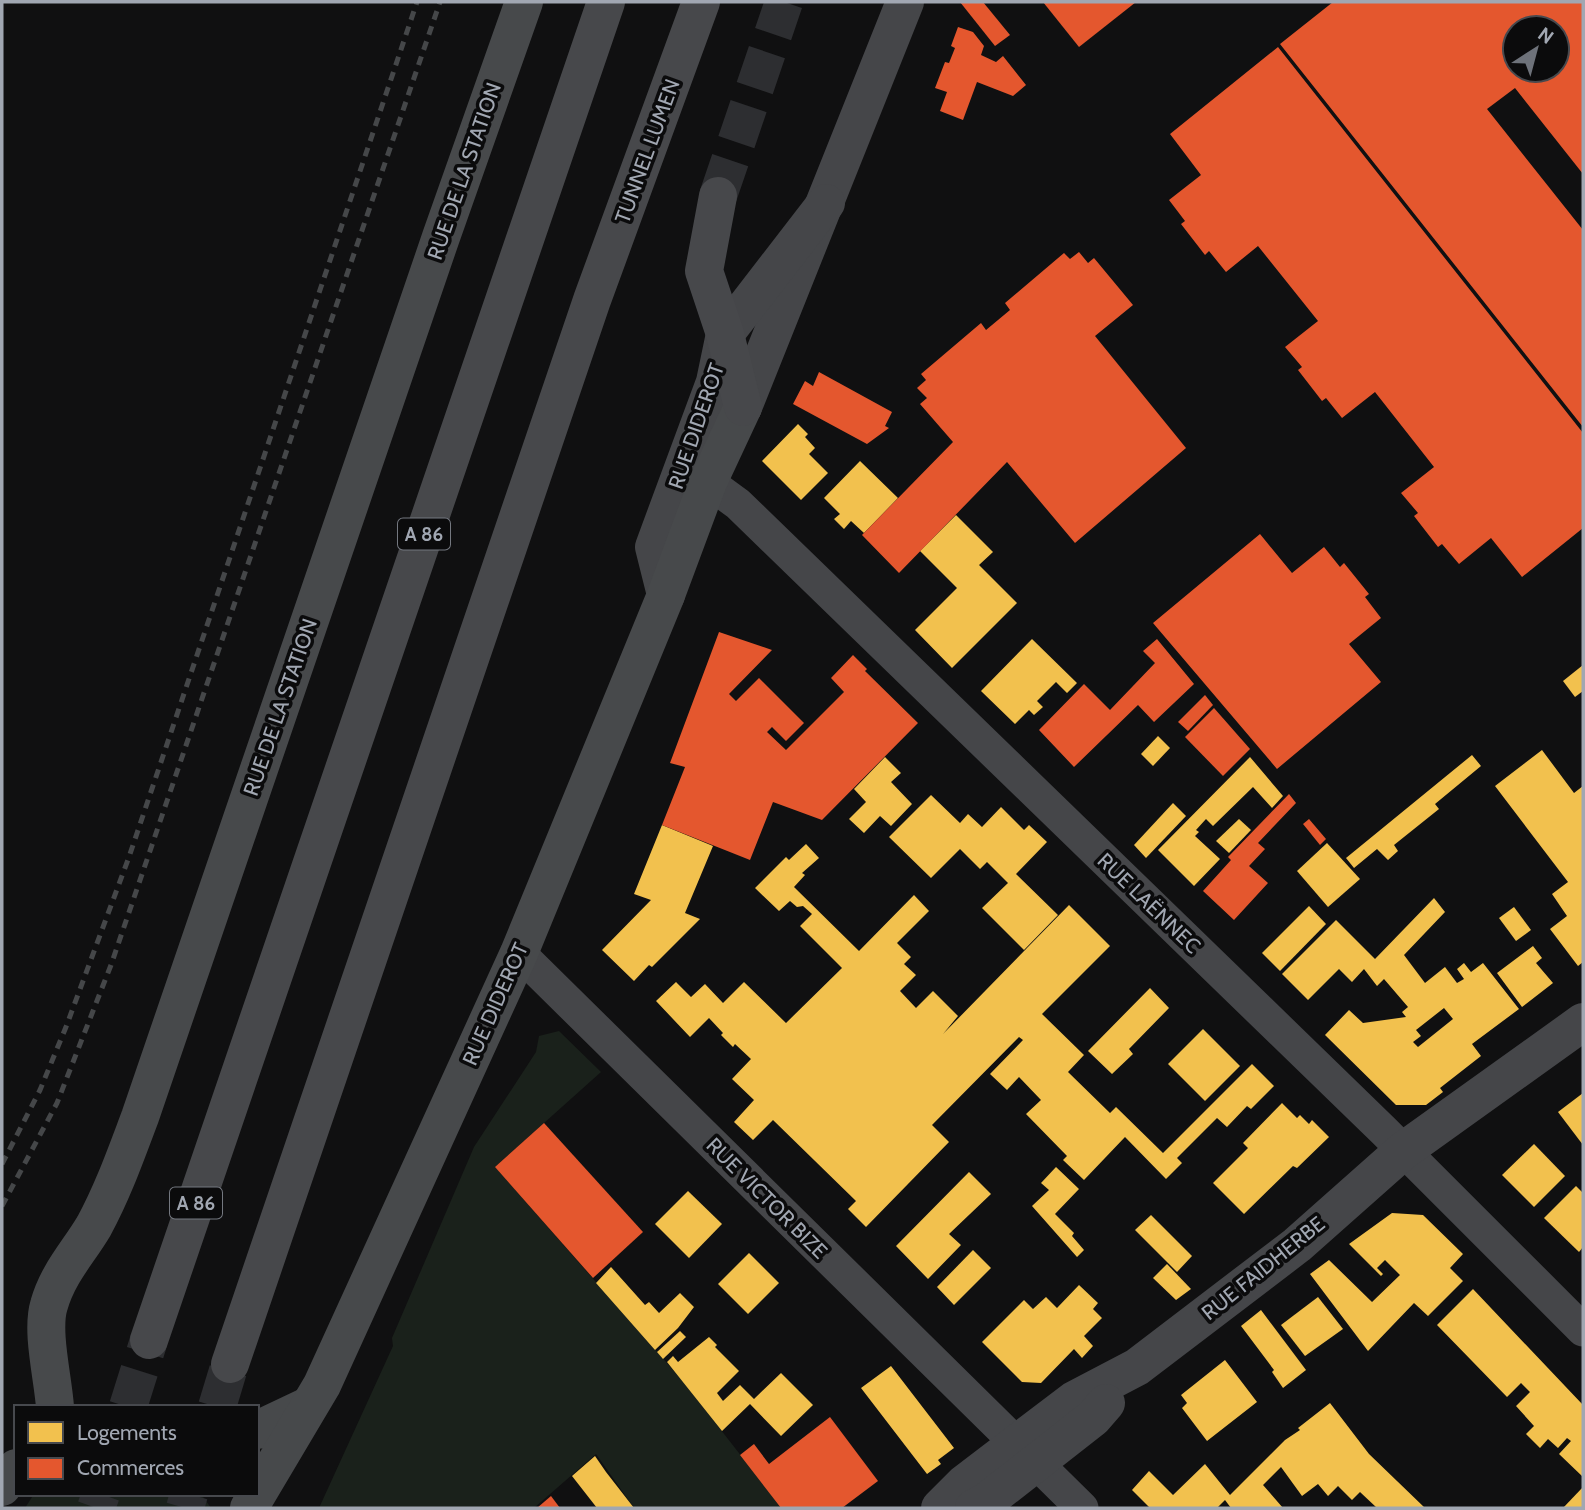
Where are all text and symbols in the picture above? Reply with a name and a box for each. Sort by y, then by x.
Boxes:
north arrow [1501,14,1571,84]
text: N [1534,22,1558,49]
street label: TUNNEL LUMEN [609,76,685,226]
street label: RUE DE LA STATION [422,79,506,263]
street label: RUE DIDEROT [663,360,729,492]
road number: A 86 [398,519,450,550]
street label: RUE DE LA STATION [238,615,322,799]
street label: RUE LAËNNEC [1092,848,1206,958]
street label: RUE DIDEROT [457,939,533,1069]
street label: RUE VICTOR BIZE [701,1132,833,1264]
road number: A 86 [170,1188,222,1218]
street label: RUE FAIDHERBE [1196,1211,1330,1325]
legend [14,1405,259,1496]
text: Logements [77,1420,177,1445]
text: Commerces [77,1455,184,1480]

